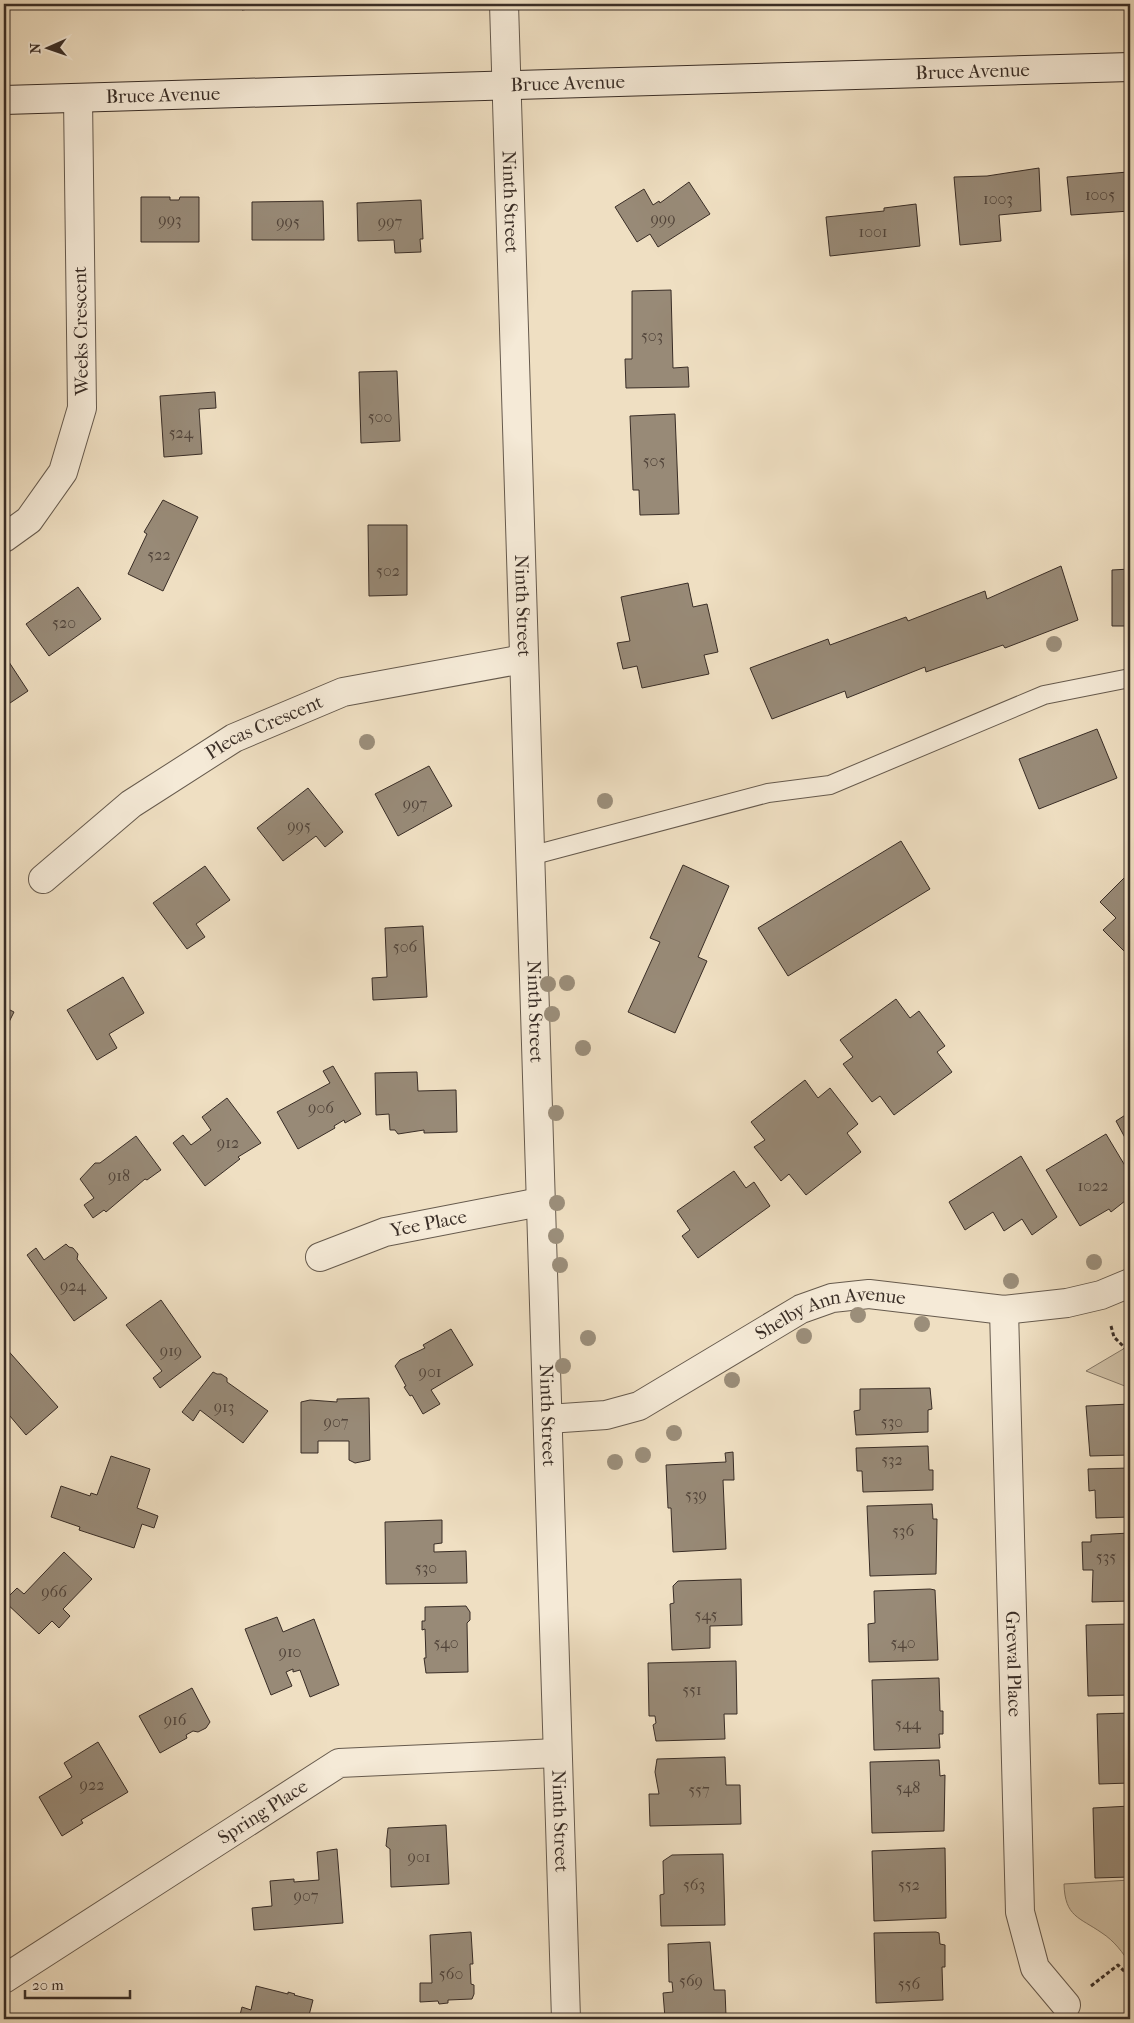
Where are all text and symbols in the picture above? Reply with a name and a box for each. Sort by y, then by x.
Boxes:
north arrow [22,22,72,72]
text: N [27,42,44,54]
street label: Bruce Avenue [915,59,1030,84]
street label: Bruce Avenue [510,71,625,96]
street label: Bruce Avenue [105,83,220,108]
street label: Ninth Street [498,150,523,254]
house number: 1005 [1085,185,1115,204]
house number: 1003 [983,189,1013,208]
house number: 999 [650,209,676,228]
house number: 993 [158,210,182,229]
house number: 995 [276,212,300,231]
house number: 997 [378,212,403,231]
house number: 1001 [859,222,887,241]
street label: Weeks Crescent [69,266,93,397]
house number: 503 [641,326,663,345]
house number: 500 [368,407,392,426]
house number: 524 [169,423,194,442]
house number: 505 [643,451,665,470]
house number: 522 [147,545,171,564]
street label: Ninth Street [510,554,535,657]
house number: 502 [376,561,400,580]
house number: 520 [52,613,76,632]
street label: Plecas Crescent [202,691,326,764]
house number: 997 [403,794,428,813]
house number: 995 [287,816,311,835]
house number: 506 [393,937,418,956]
street label: Ninth Street [522,960,548,1063]
house number: 906 [308,1098,334,1117]
house number: 912 [217,1133,239,1152]
house number: 918 [108,1166,130,1185]
house number: 1022 [1078,1176,1108,1195]
street label: Yee Place [387,1205,469,1242]
house number: 924 [60,1276,87,1295]
street label: Shelby Ann Avenue [751,1283,907,1345]
house number: 919 [160,1341,182,1360]
house number: 901 [419,1362,441,1381]
street label: Ninth Street [535,1364,560,1467]
house number: 913 [214,1397,234,1416]
house number: 907 [324,1412,349,1431]
house number: 530 [881,1412,903,1431]
house number: 532 [881,1450,903,1469]
house number: 539 [685,1485,707,1504]
house number: 536 [892,1521,914,1540]
house number: 535 [1096,1547,1116,1566]
house number: 530 [415,1558,437,1577]
house number: 966 [41,1582,67,1601]
house number: 545 [695,1605,718,1624]
street label: Grewal Place [1001,1611,1026,1717]
house number: 540 [433,1633,459,1652]
house number: 540 [890,1633,916,1652]
house number: 910 [279,1642,301,1661]
house number: 551 [682,1680,702,1699]
house number: 916 [164,1710,187,1729]
house number: 544 [895,1714,922,1733]
street label: Ninth Street [547,1770,572,1873]
house number: 922 [80,1775,104,1794]
street label: Spring Place [214,1775,312,1849]
house number: 548 [896,1778,920,1797]
house number: 557 [688,1780,710,1799]
house number: 901 [408,1847,430,1866]
house number: 563 [683,1875,705,1894]
house number: 552 [898,1875,920,1894]
house number: 907 [294,1886,319,1905]
house number: 560 [439,1964,463,1983]
scale bar [25,1968,130,2000]
house number: 569 [679,1971,703,1990]
house number: 556 [898,1974,921,1993]
text: 20 m [32,1976,64,1994]

